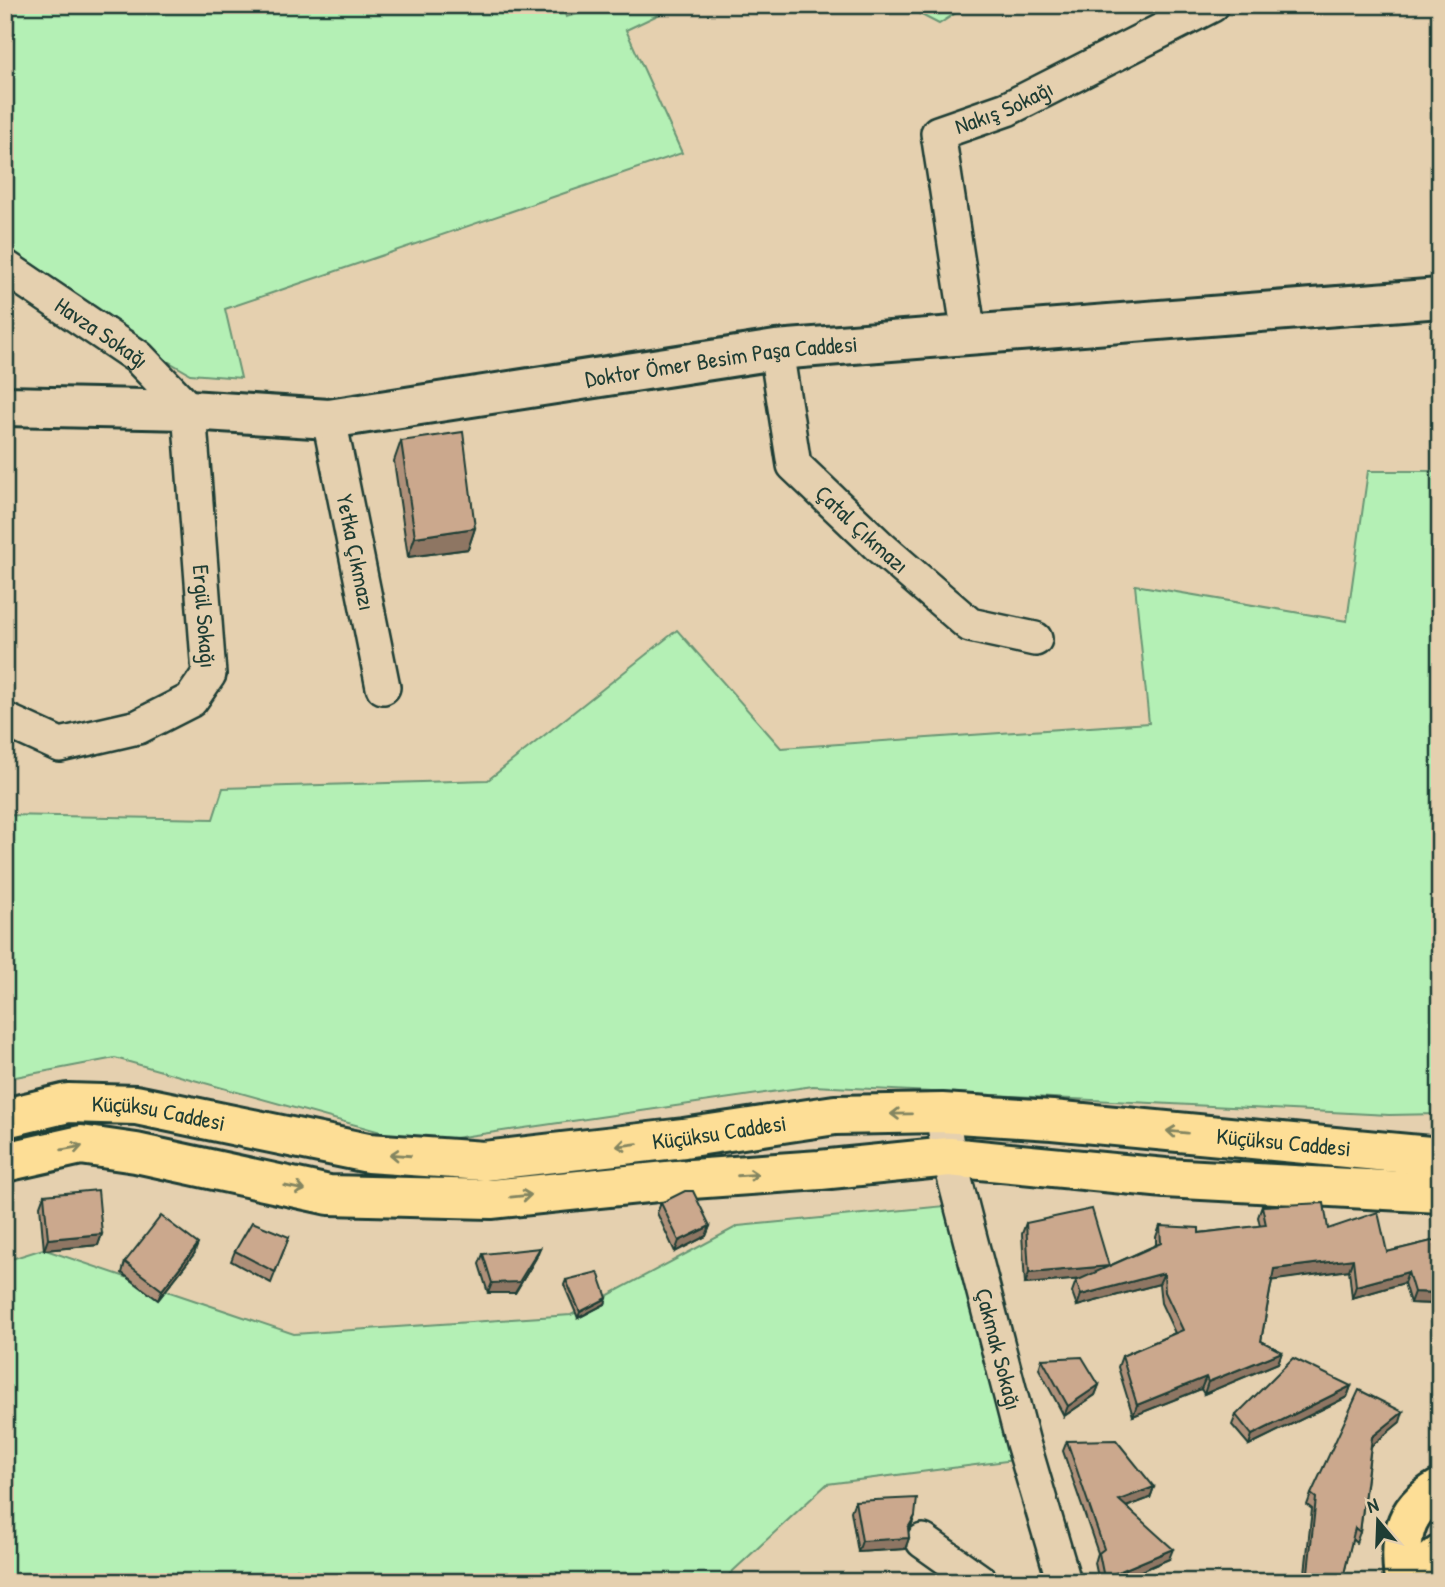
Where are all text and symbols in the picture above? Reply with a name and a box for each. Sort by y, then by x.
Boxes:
street label: Nakış Sokağı [950,72,1058,141]
street label: Havza Sokağı [49,289,156,375]
street label: Doktor Ömer Besim Paşa Caddesi [583,328,859,394]
street label: Çatal Çıkmazı [809,478,916,580]
street label: Yetka Çıkmazı [329,491,383,613]
street label: Ergül Sokağı [186,563,224,669]
street label: Küçüksu Caddesi [91,1088,228,1138]
street label: Küçüksu Caddesi [651,1107,788,1157]
one-way arrow [890,1107,913,1121]
street label: Küçüksu Caddesi [1215,1120,1352,1163]
one-way arrow [1166,1125,1189,1138]
one-way arrow [616,1138,638,1151]
one-way arrow [60,1141,83,1154]
one-way arrow [389,1149,412,1162]
one-way arrow [736,1168,759,1181]
one-way arrow [283,1181,306,1195]
one-way arrow [510,1189,532,1202]
street label: Çakmak Sokağı [969,1285,1030,1413]
north arrow [1344,1486,1414,1556]
text: N [1363,1491,1381,1519]

